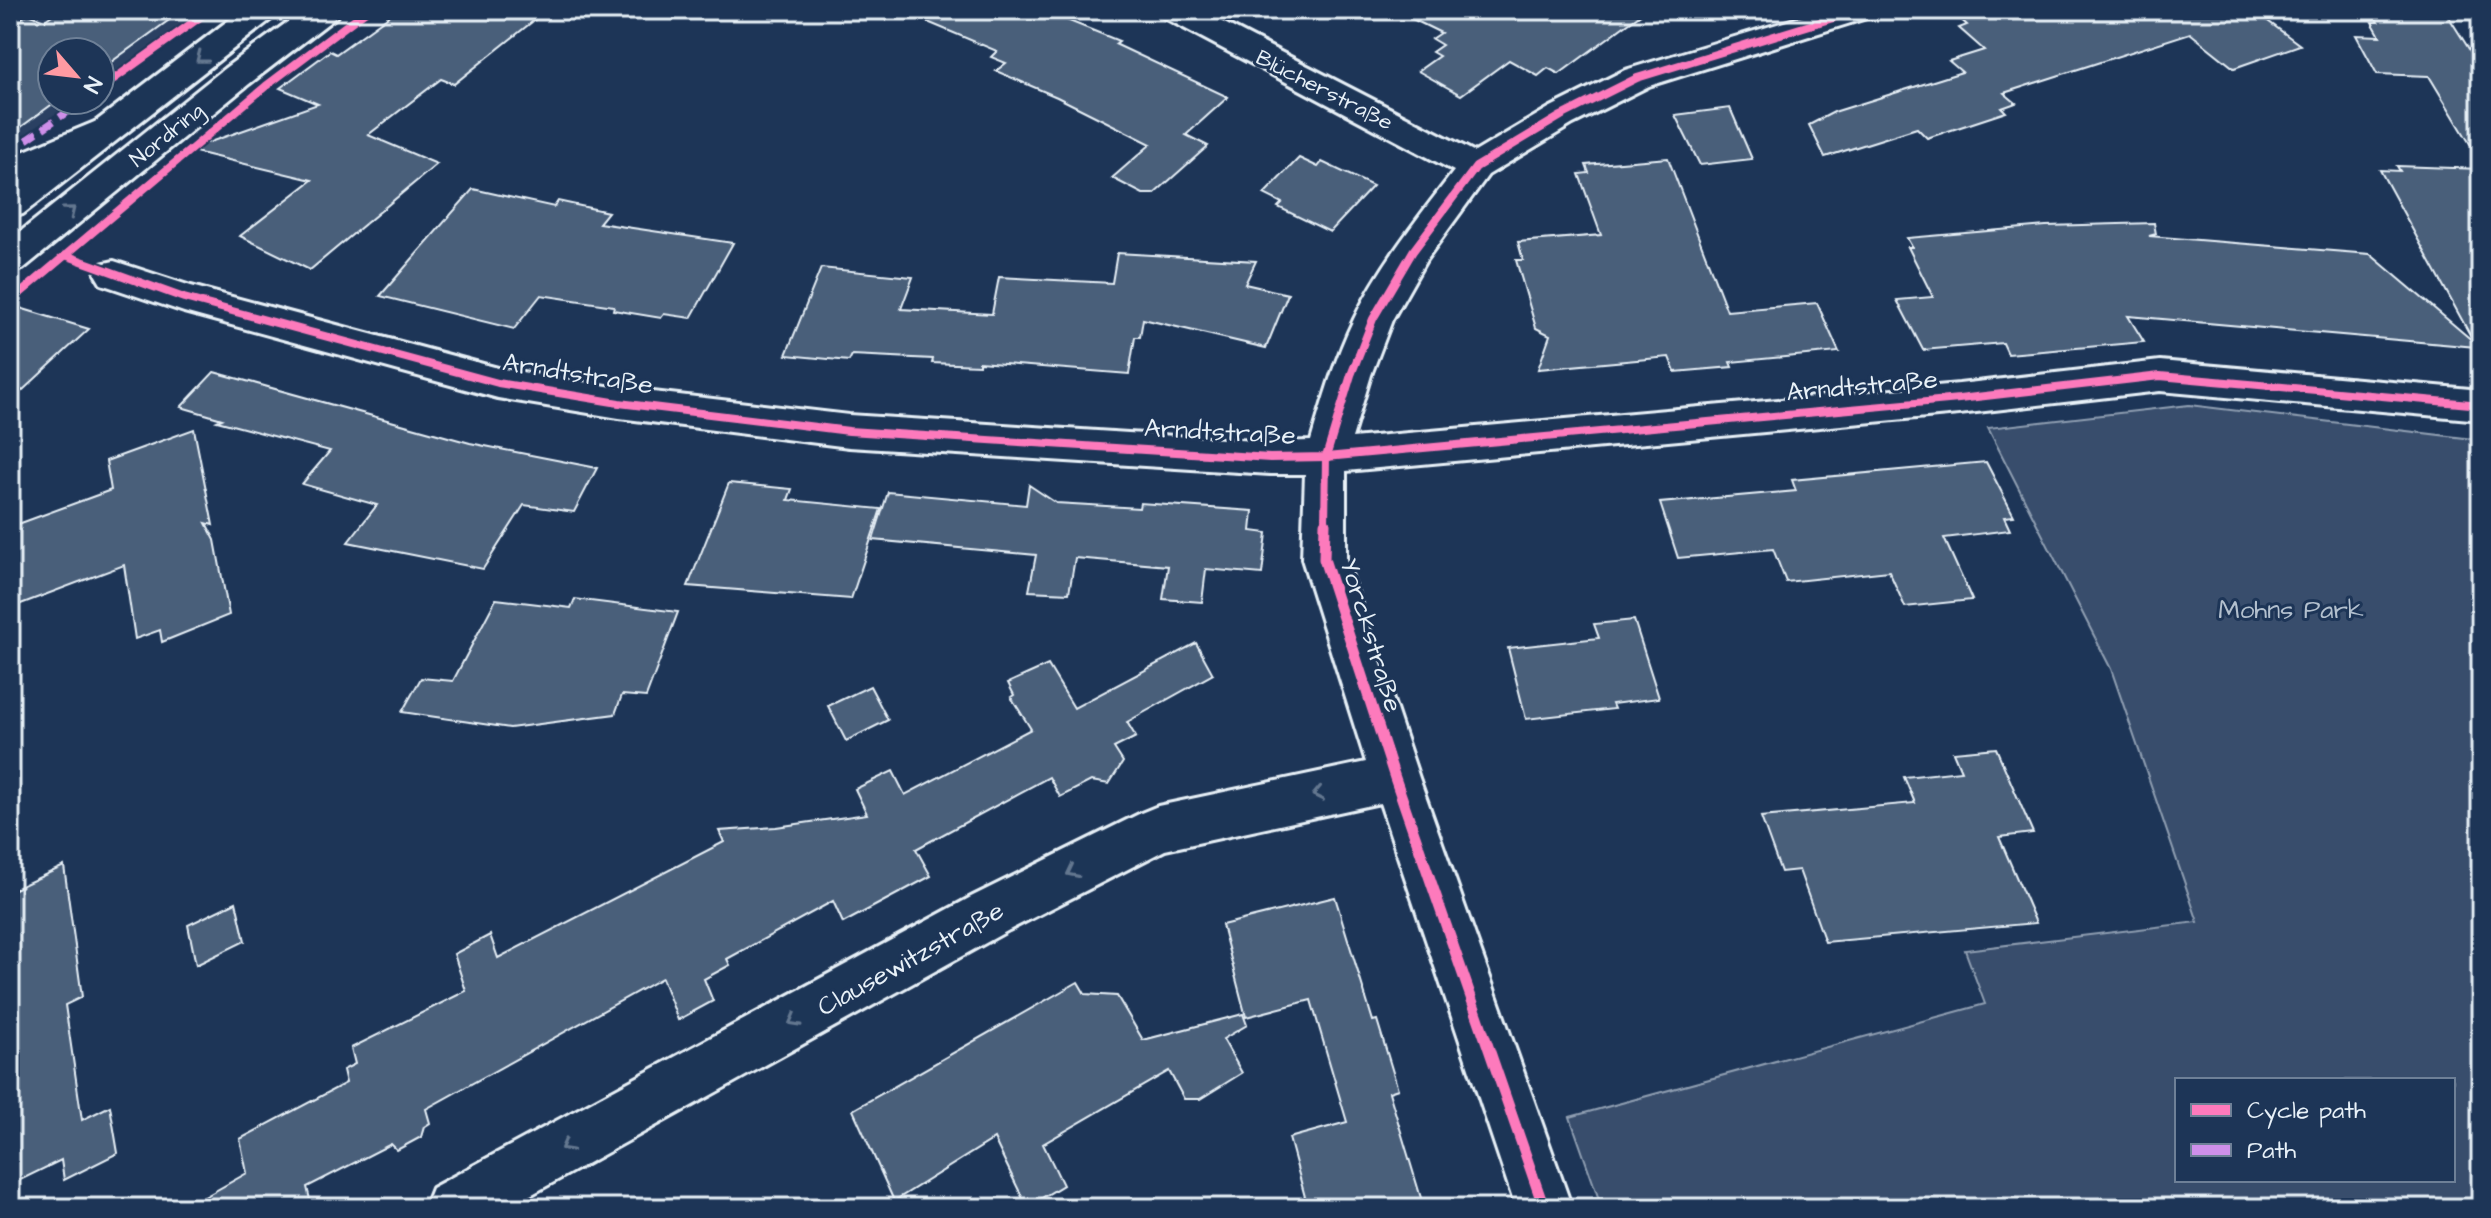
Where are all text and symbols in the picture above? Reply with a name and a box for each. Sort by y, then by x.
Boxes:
north arrow [36,36,116,116]
street label: Blücherstraße [1250,42,1398,138]
one-way arrow [195,48,210,62]
text: N [75,71,109,98]
street label: Nordring [123,96,211,175]
one-way arrow [61,206,76,221]
street label: Arndtstraße [500,344,655,404]
street label: Arndtstraße [1785,361,1939,411]
street label: Arndtstraße [1143,410,1297,454]
street label: Yorckstraße [1331,554,1411,717]
park label: Mohns Park [2218,592,2364,628]
one-way arrow [1312,785,1326,802]
one-way arrow [1066,862,1081,878]
street label: Clausewitzstraße [811,893,1010,1025]
one-way arrow [788,1012,802,1027]
legend [2175,1078,2455,1182]
text: Cycle path [2247,1094,2366,1129]
text: Path [2247,1134,2296,1168]
one-way arrow [560,1136,574,1152]

